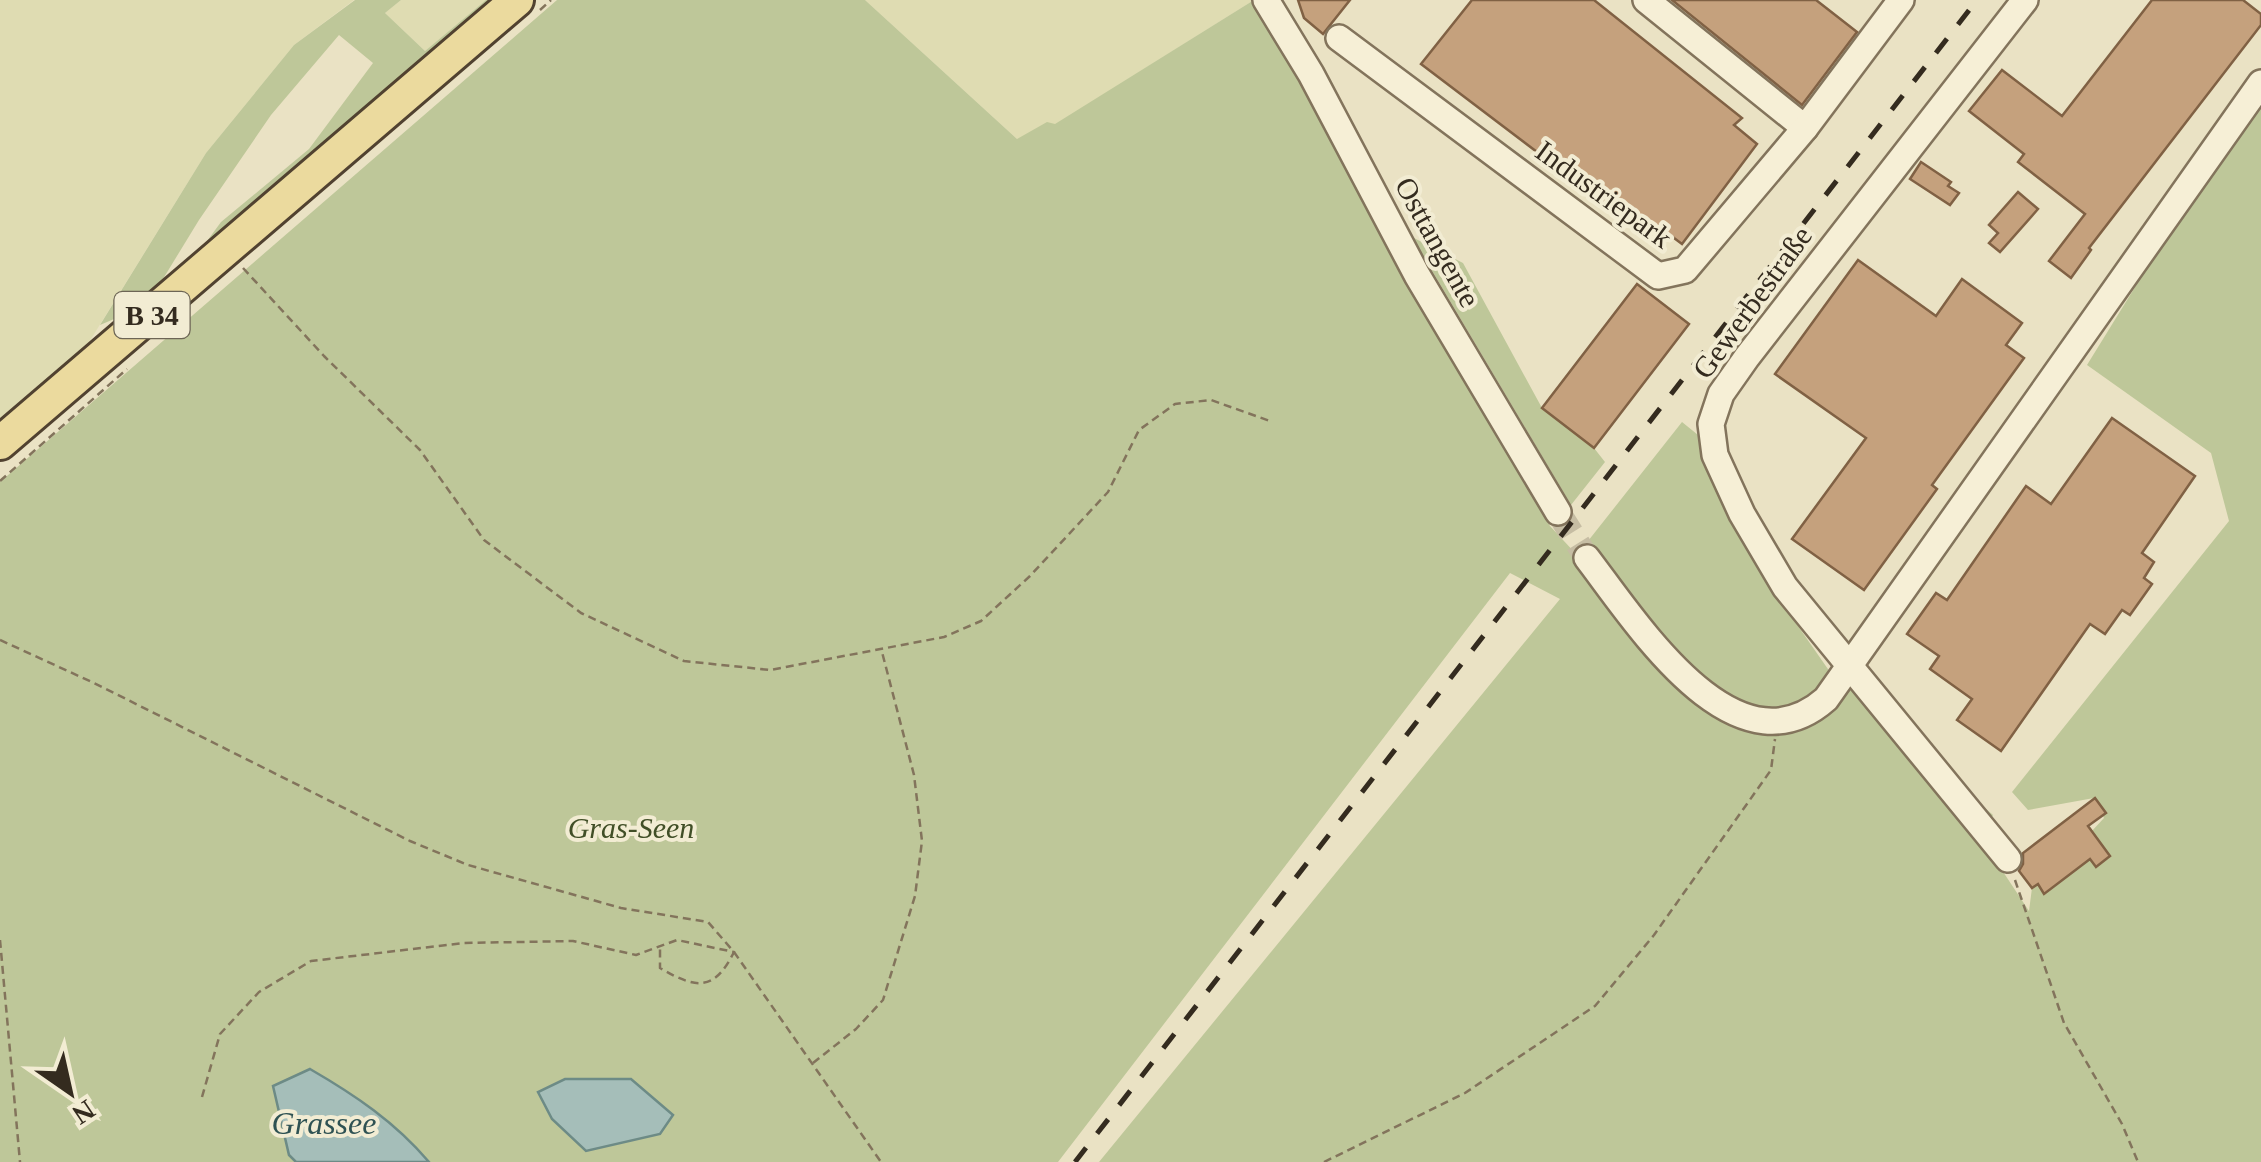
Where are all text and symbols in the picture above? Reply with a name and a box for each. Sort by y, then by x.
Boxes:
street label: Industriepark [1530,134,1678,254]
street label: Osttangente [1389,171,1487,313]
street label: Gewerbestraße [1686,220,1818,384]
road number: B 34 [114,292,190,338]
park label: Gras-Seen [568,811,694,844]
north arrow [20,1042,120,1142]
text: N [67,1094,101,1131]
water label: Grassee [272,1105,376,1141]

